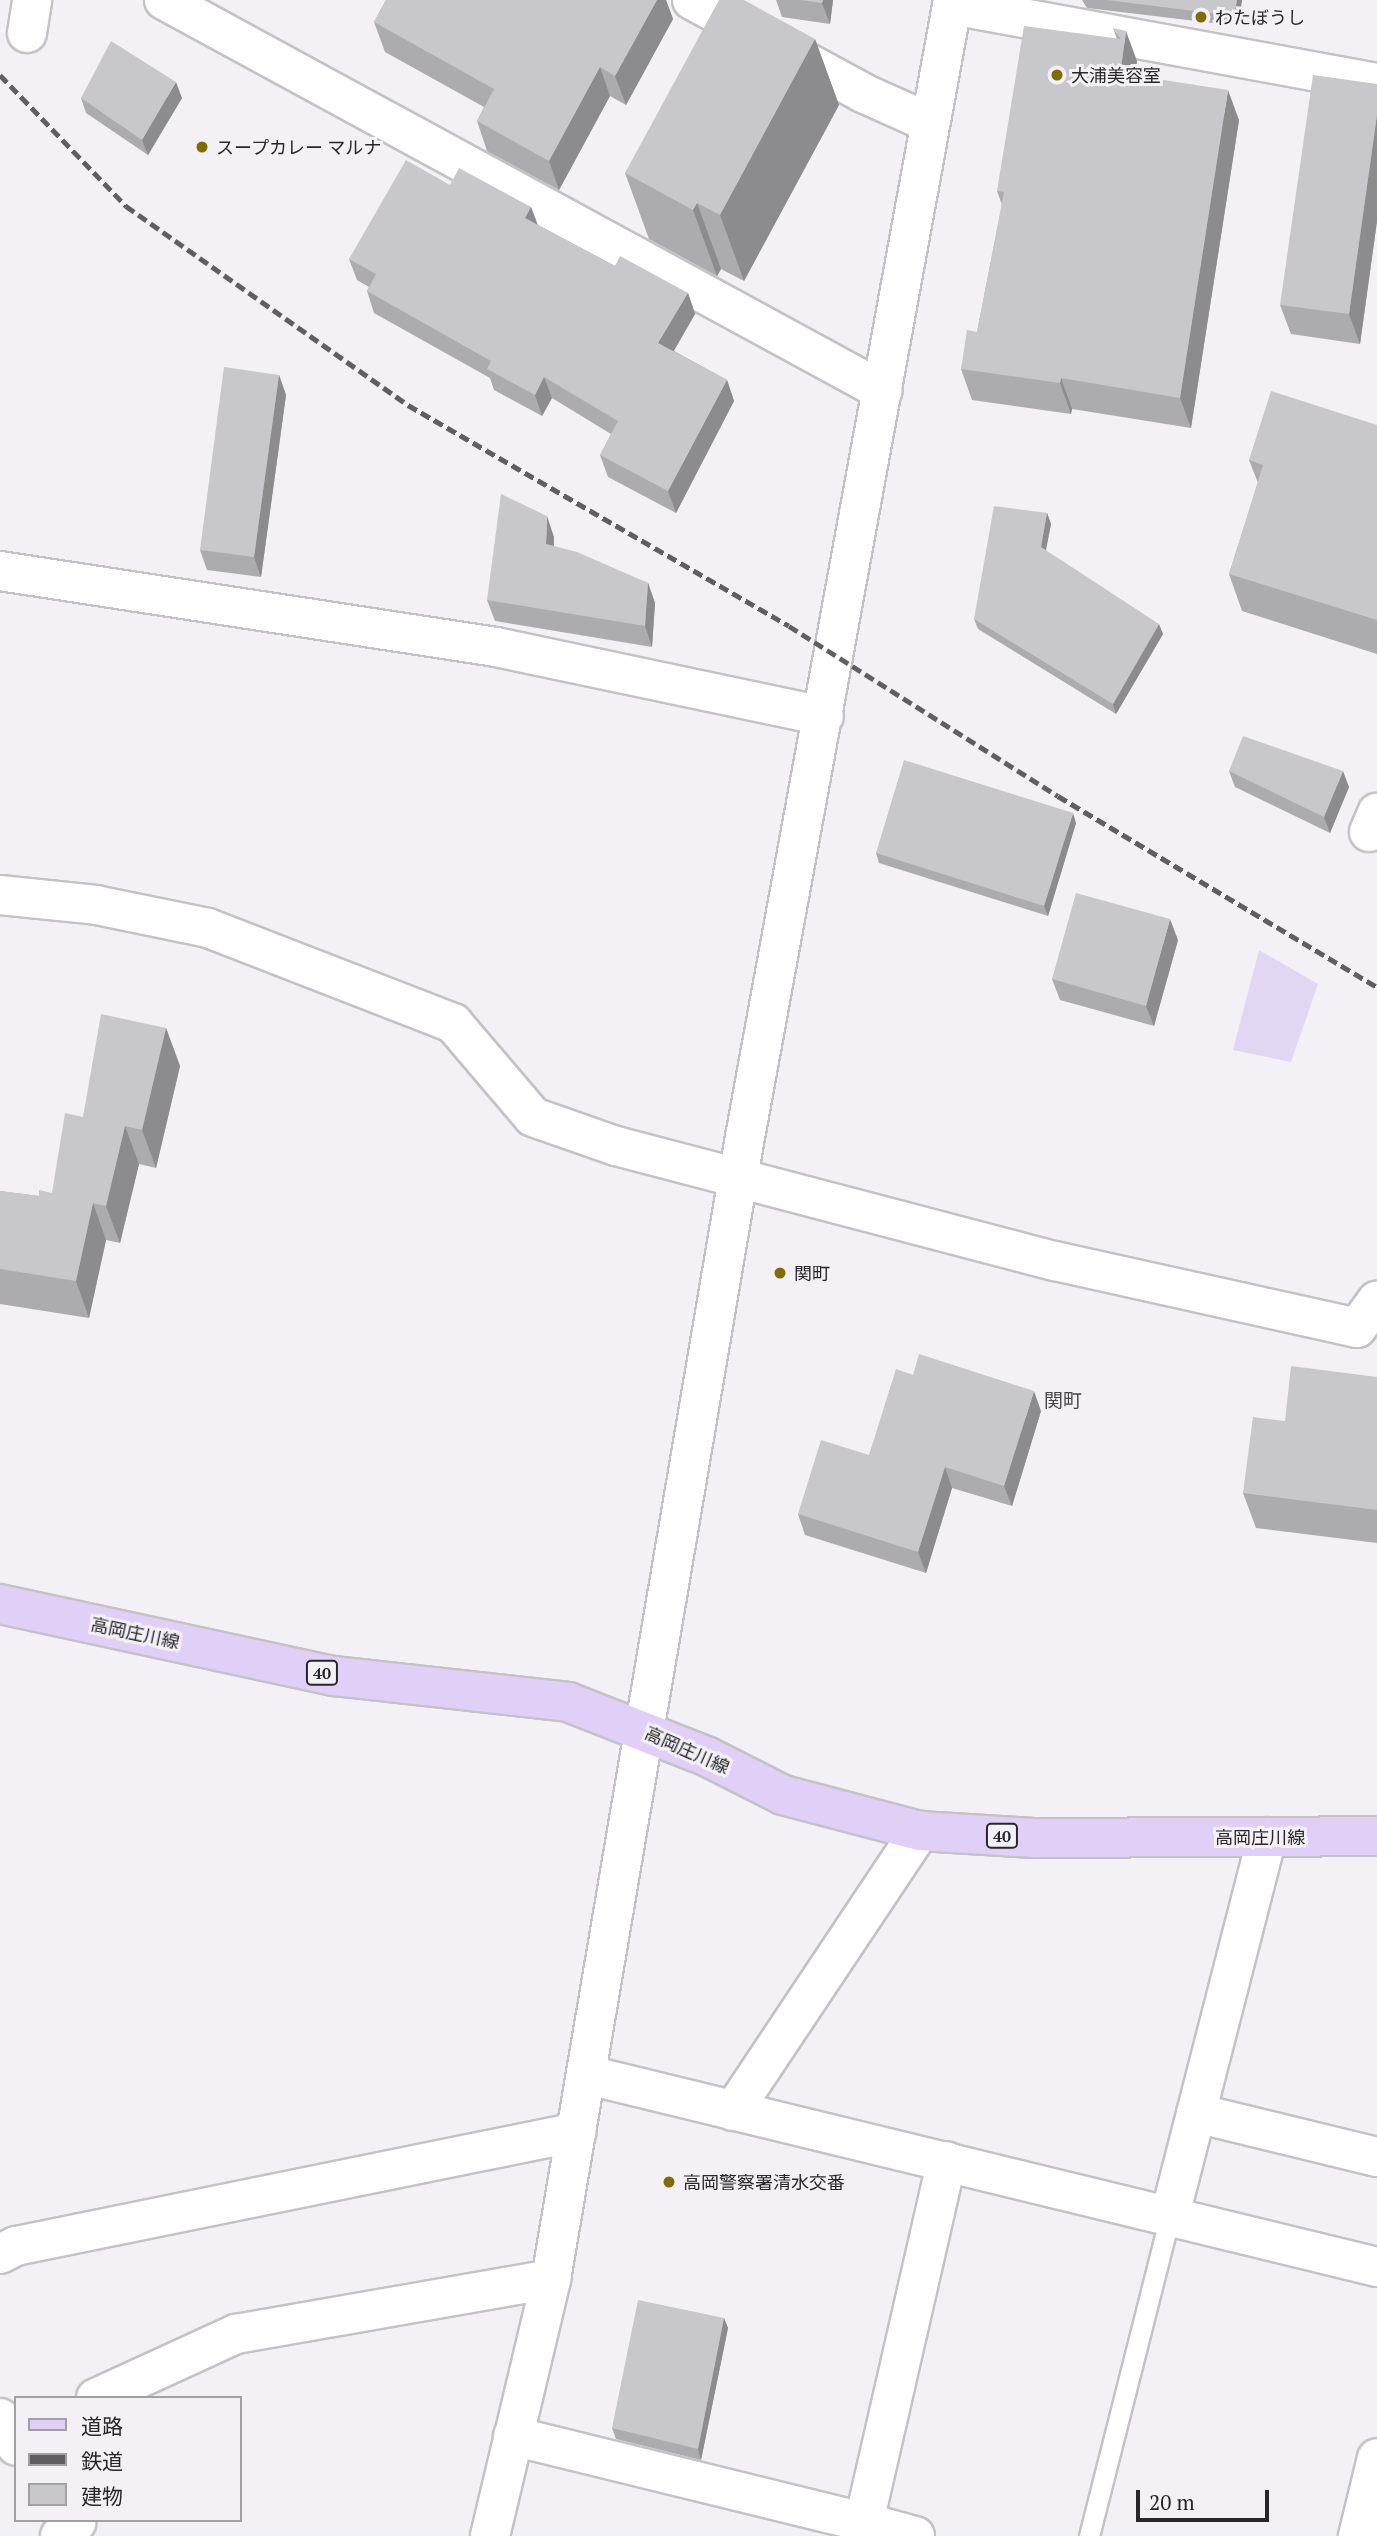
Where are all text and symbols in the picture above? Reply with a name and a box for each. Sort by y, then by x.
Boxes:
place label: わたぼうし [1215,6,1305,28]
marker: わたぼうし [1193,9,1209,25]
place label: 大浦美容室 [1071,64,1161,86]
marker: 大浦美容室 [1049,67,1065,83]
place label: スープカレー マルナ [216,136,382,158]
marker: スープカレー マルナ [194,139,210,155]
place label: 関町 [794,1262,830,1284]
marker: 関町 [772,1265,788,1281]
district label: 関町 [1044,1389,1082,1411]
street label: 高岡庄川線 [89,1613,181,1653]
road number: 40 [304,1660,340,1686]
street label: 高岡庄川線 [641,1722,733,1778]
road number: 40 [984,1824,1020,1848]
street label: 高岡庄川線 [1215,1826,1305,1848]
place label: 高岡警察署清水交番 [683,2171,845,2193]
marker: 高岡警察署清水交番 [661,2174,677,2190]
legend [14,2396,242,2522]
text: 道路 [81,2412,123,2440]
text: 鉄道 [81,2447,123,2475]
scale bar [1139,2476,1272,2520]
text: 建物 [81,2482,123,2510]
text: 20 m [1149,2488,1195,2516]

